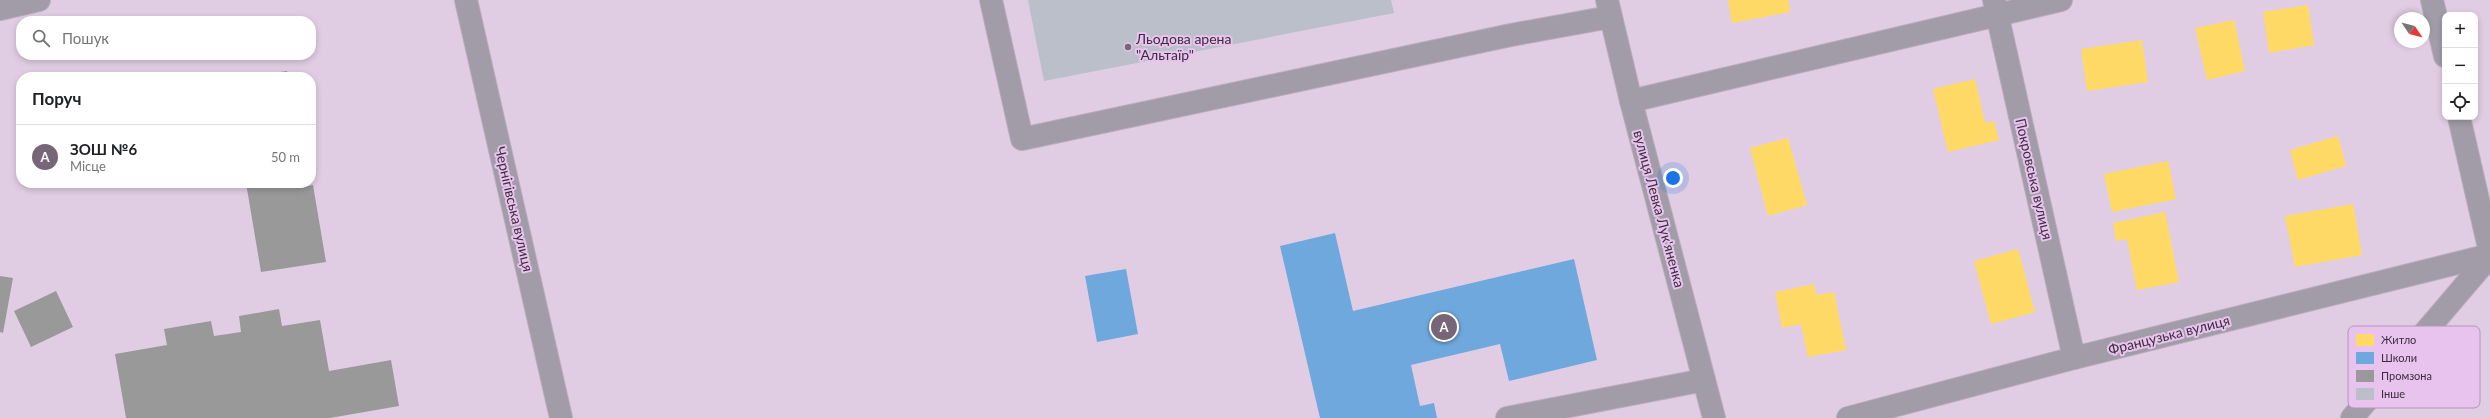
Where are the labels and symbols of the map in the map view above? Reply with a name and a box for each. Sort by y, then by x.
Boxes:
north arrow [2394,12,2430,48]
place label: Льодова арена "Альтаїр" [1135,30,1231,63]
marker: Льодова арена "Альтаїр" [1123,42,1133,52]
street label: Покровська вулиця [2012,117,2057,241]
street label: вулиця Левка Лук'яненка [1630,128,1689,289]
street label: Чернігівська вулиця [492,145,537,273]
your location [1663,168,1683,188]
street label: Французька вулиця [2106,311,2231,358]
pin: A [1431,312,1457,342]
legend [2348,326,2480,408]
text: Житло [2381,333,2416,346]
text: Школи [2381,351,2417,364]
text: Промзона [2381,369,2432,382]
text: Інше [2381,387,2405,400]

